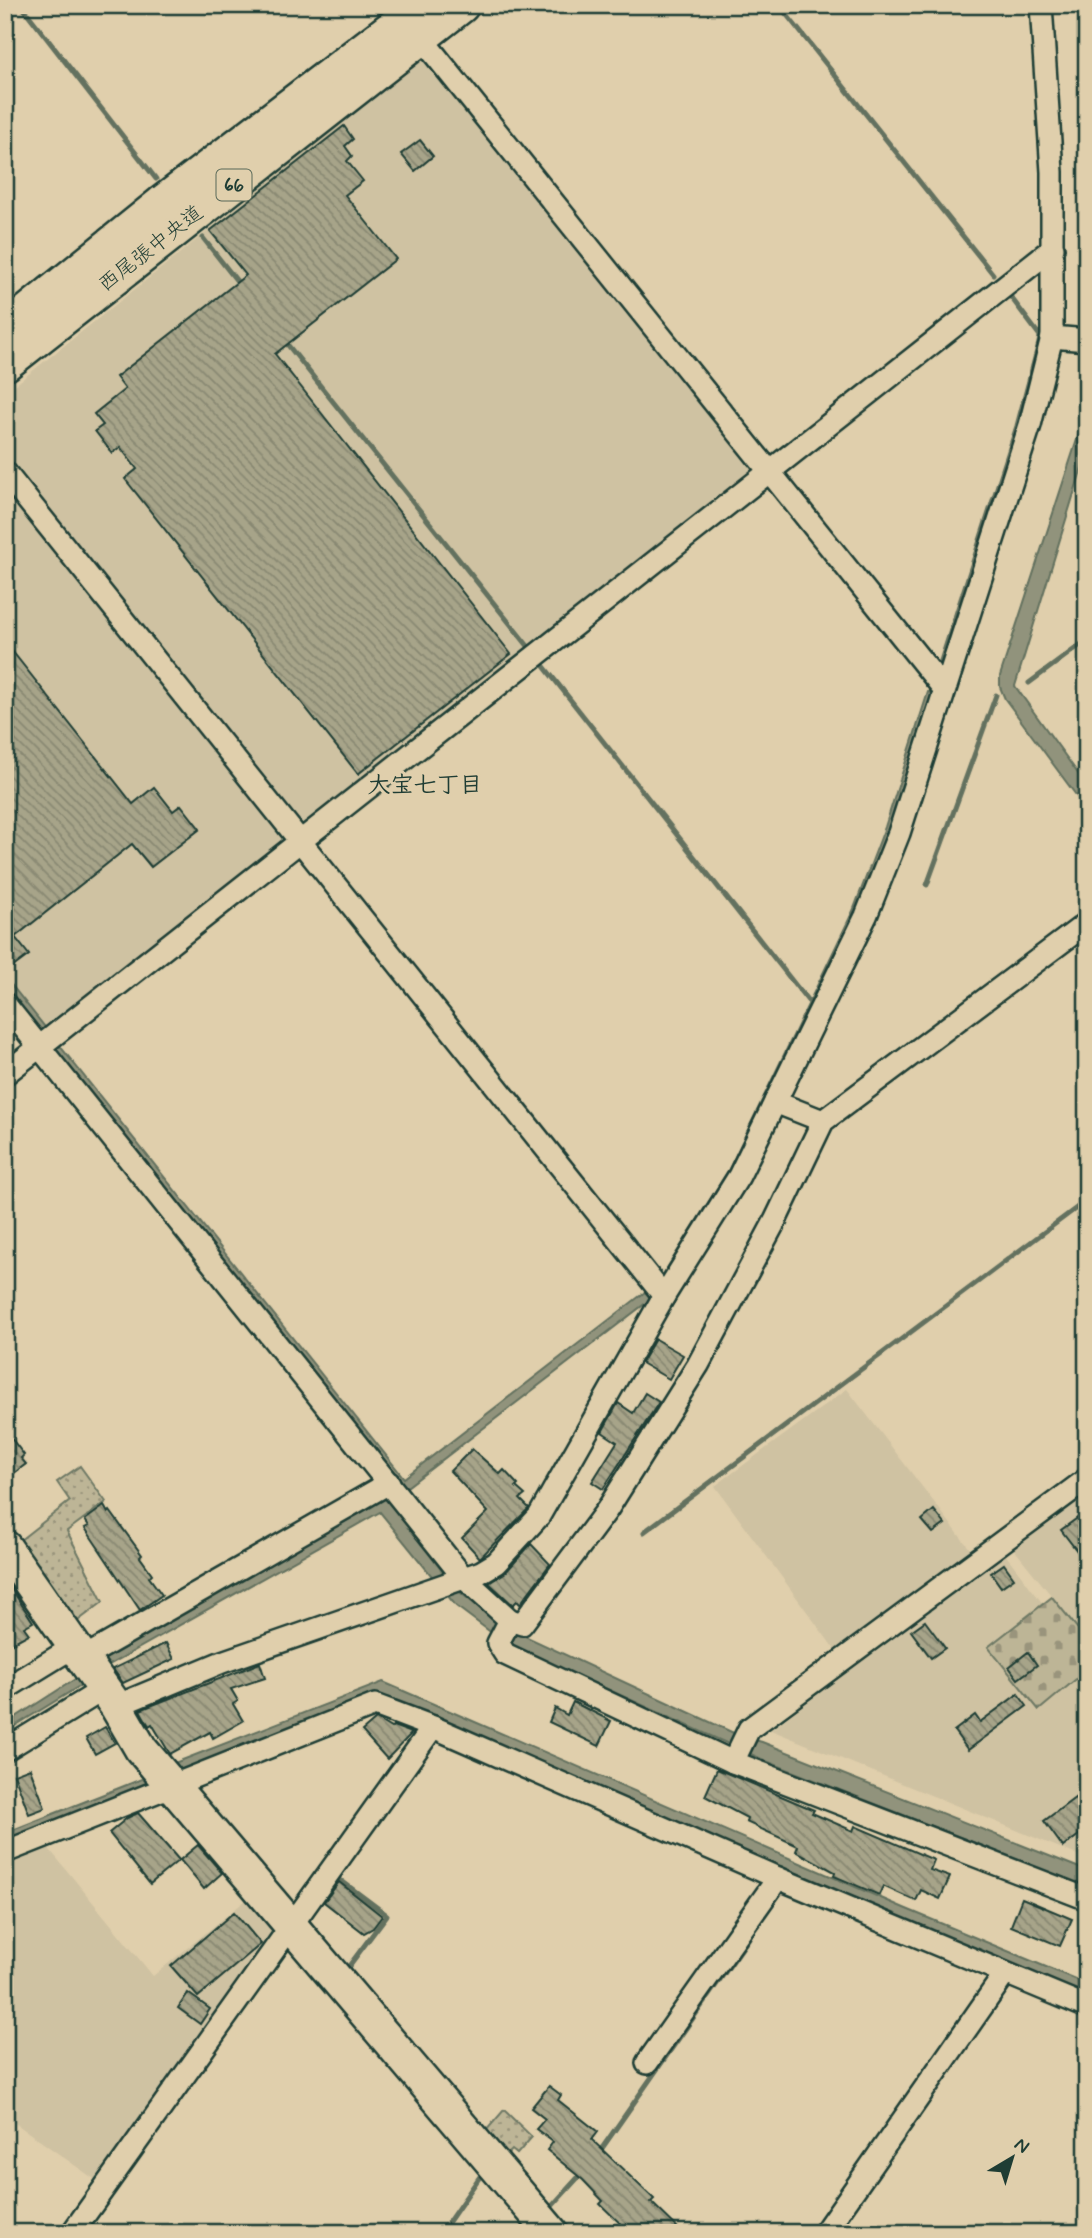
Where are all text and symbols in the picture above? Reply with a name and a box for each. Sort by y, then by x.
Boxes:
road number: 66 [216,169,252,200]
street label: 西尾張中央道 [93,199,209,299]
district label: 大宝七丁目 [368,771,483,801]
north arrow [976,2122,1046,2192]
text: N [1009,2132,1034,2160]

